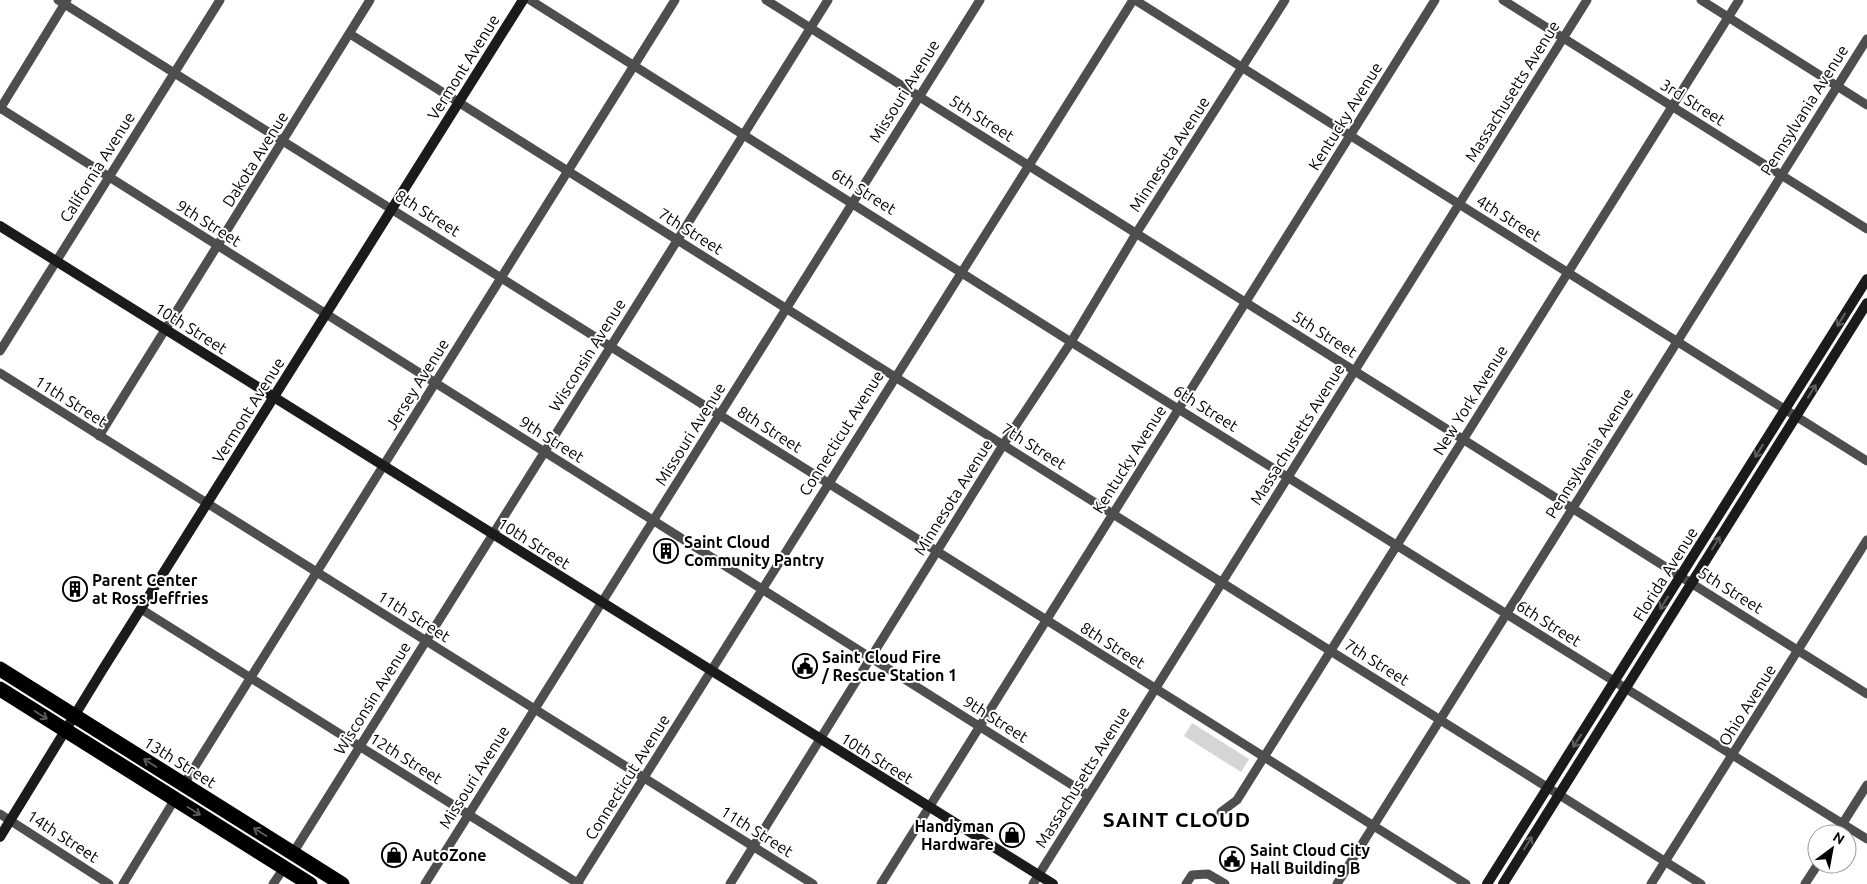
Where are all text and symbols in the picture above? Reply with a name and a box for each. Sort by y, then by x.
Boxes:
street label: Vermont Avenue [423,11,503,123]
street label: Massachusetts Avenue [1461,17,1563,165]
street label: Missouri Avenue [865,36,943,146]
street label: Pennsylvania Avenue [1757,42,1851,178]
street label: Kentucky Avenue [1305,59,1385,173]
street label: 3rd Street [1657,75,1729,129]
street label: 5th Street [946,91,1018,145]
street label: Minnesota Avenue [1125,93,1213,215]
street label: Dakota Avenue [219,108,291,210]
street label: California Avenue [56,109,138,225]
street label: 6th Street [828,164,900,218]
street label: 8th Street [392,186,464,240]
street label: 4th Street [1473,191,1545,245]
street label: 9th Street [173,196,245,250]
street label: 7th Street [655,204,727,258]
street label: Wisconsin Avenue [545,295,629,415]
street label: 10th Street [152,299,231,358]
street label: 5th Street [1289,307,1361,361]
one-way arrow [1836,312,1846,326]
street label: Jersey Avenue [382,335,452,433]
street label: New York Avenue [1429,342,1511,458]
street label: Vermont Avenue [208,354,288,466]
street label: Massachusetts Avenue [1246,360,1348,508]
street label: Connecticut Avenue [795,367,887,499]
street label: 11th Street [32,372,111,431]
street label: Missouri Avenue [651,379,729,489]
street label: 6th Street [1170,381,1242,435]
street label: Pennsylvania Avenue [1542,385,1636,521]
one-way arrow [1808,385,1818,399]
street label: 8th Street [734,402,806,456]
street label: Kentucky Avenue [1089,402,1169,516]
street label: 9th Street [516,412,588,466]
street label: 7th Street [998,419,1070,473]
street label: Minnesota Avenue [910,436,996,558]
one-way arrow [1754,443,1764,457]
street label: 10th Street [495,514,574,573]
street label: Florida Avenue [1629,524,1701,624]
place label: Saint Cloud Community Pantry [684,533,825,569]
one-way arrow [1711,537,1721,551]
building icon: Saint Cloud Community Pantry [653,538,679,564]
street label: 5th Street [1695,563,1767,617]
place label: Parent Center at Ross Jeffries [92,571,209,607]
building icon: Parent Center at Ross Jeffries [62,576,88,602]
street label: 11th Street [375,587,454,646]
street label: 6th Street [1513,596,1585,650]
one-way arrow [1658,596,1668,610]
street label: 8th Street [1077,618,1149,672]
street label: 7th Street [1341,635,1413,689]
street label: Wisconsin Avenue [330,638,414,758]
place label: Saint Cloud Fire / Rescue Station 1 [821,648,957,684]
public building icon: Saint Cloud Fire / Rescue Station 1 [792,653,818,679]
street label: Ohio Avenue [1715,661,1779,749]
street label: 9th Street [960,692,1032,746]
street label: Massachusetts Avenue [1031,703,1133,851]
one-way arrow [34,710,48,720]
street label: Connecticut Avenue [581,711,673,843]
street label: Missouri Avenue [435,722,513,832]
street label: 12th Street [367,729,446,788]
street label: 10th Street [838,729,917,788]
street label: 13th Street [141,733,220,792]
one-way arrow [1572,733,1582,747]
one-way arrow [143,758,157,768]
street label: 11th Street [718,802,797,861]
street label: 14th Street [24,806,103,866]
one-way arrow [186,806,200,816]
district label: SAINT CLOUD [1103,807,1251,831]
place label: Handyman Hardware [914,817,994,853]
shop icon: Handyman Hardware [999,822,1025,848]
north arrow [1807,824,1857,874]
one-way arrow [254,827,268,837]
text: N [1830,828,1848,848]
one-way arrow [1524,836,1534,850]
place label: Saint Cloud City Hall Building B [1250,841,1371,877]
shop icon: AutoZone [381,842,407,868]
place label: AutoZone [412,846,487,864]
public building icon: Saint Cloud City Hall Building B [1219,846,1245,872]

